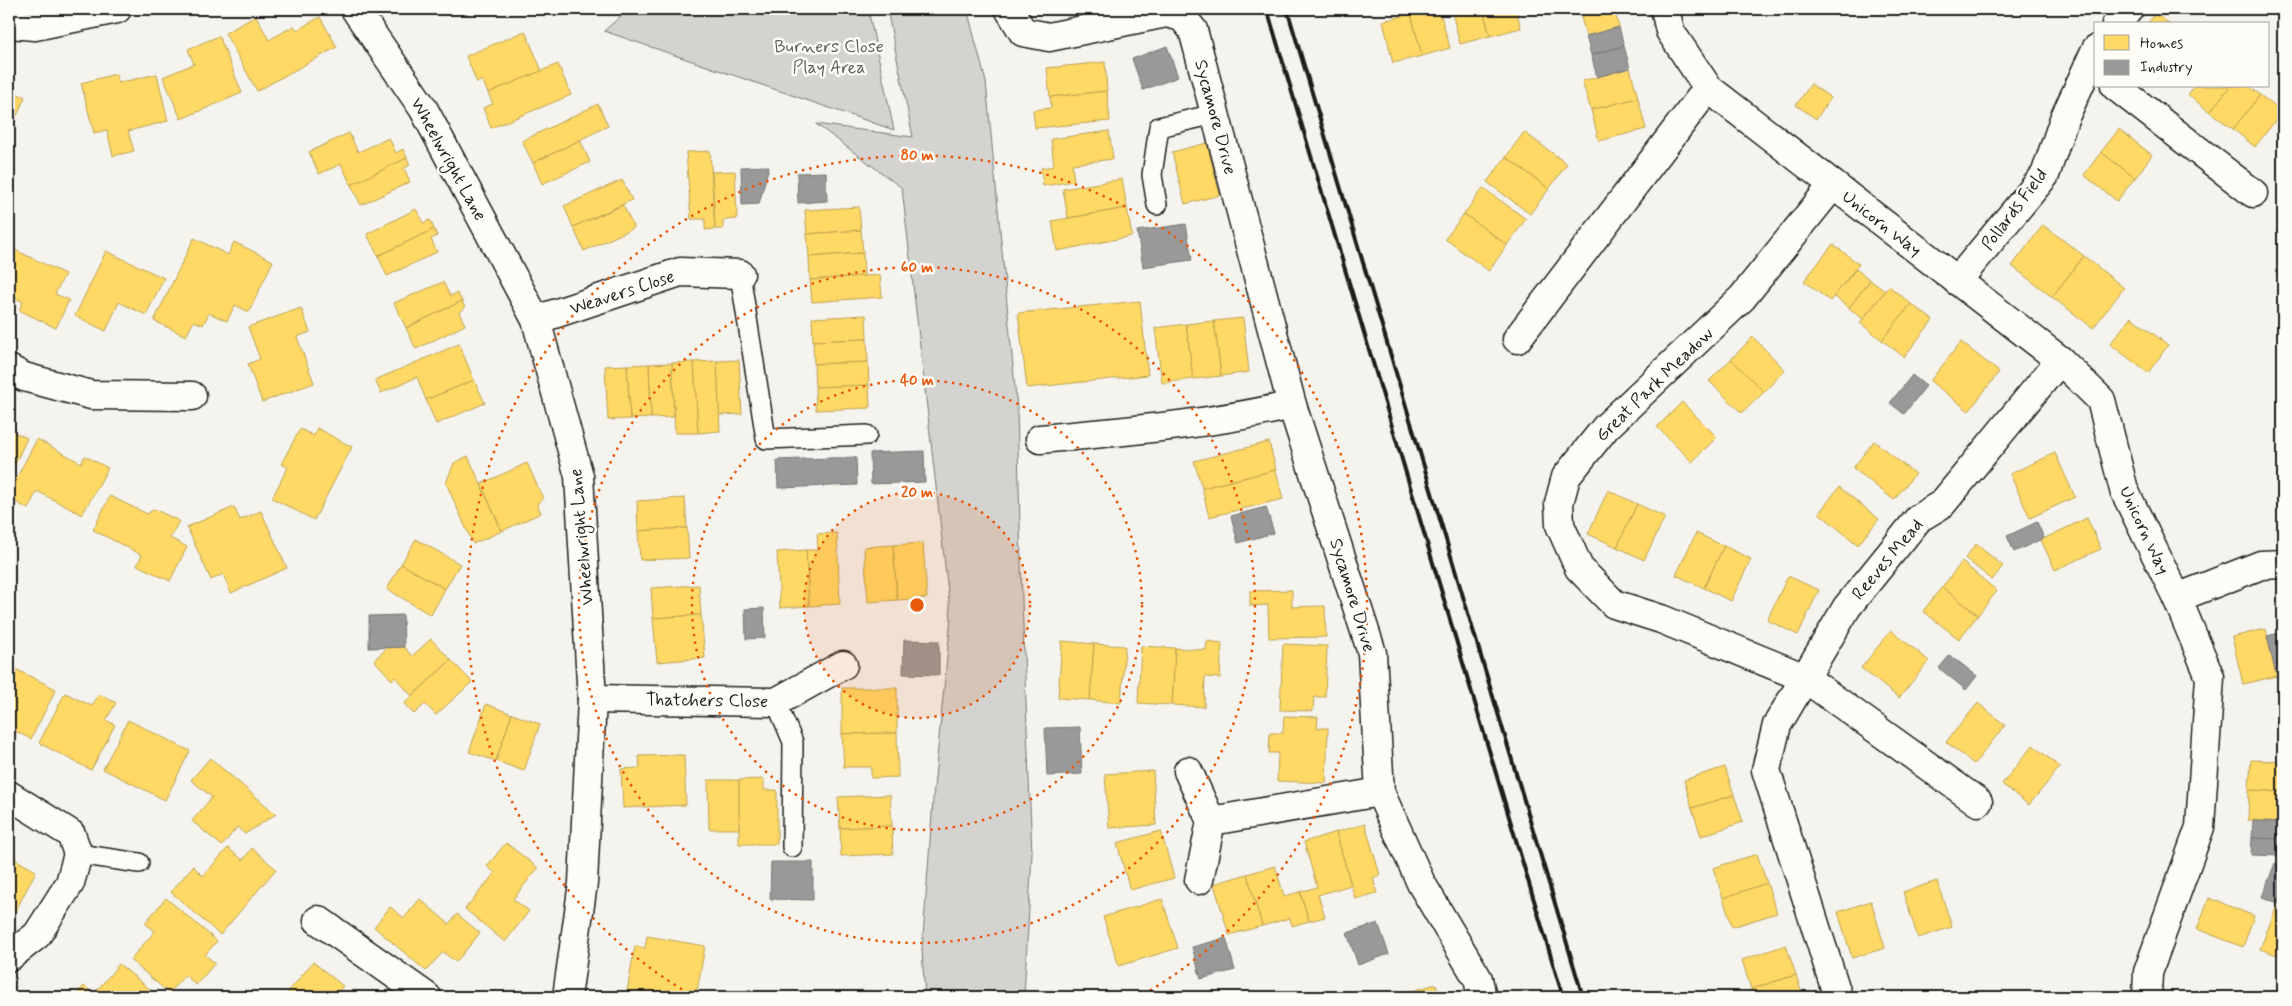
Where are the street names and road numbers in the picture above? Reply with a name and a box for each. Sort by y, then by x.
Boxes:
street label: Sycamore Drive [1188,57,1242,177]
street label: Wheelwright Lane [403,94,492,226]
street label: Pollards Field [1976,164,2053,255]
street label: Unicorn Way [1837,185,1926,262]
street label: Weavers Close [567,265,678,321]
street label: Great Park Meadow [1591,322,1719,447]
street label: Wheelwright Lane [564,467,601,606]
street label: Unicorn Way [2113,482,2175,579]
street label: Reeves Mead [1847,514,1929,605]
street label: Sycamore Drive [1323,535,1381,655]
street label: Thatchers Close [646,688,768,714]

